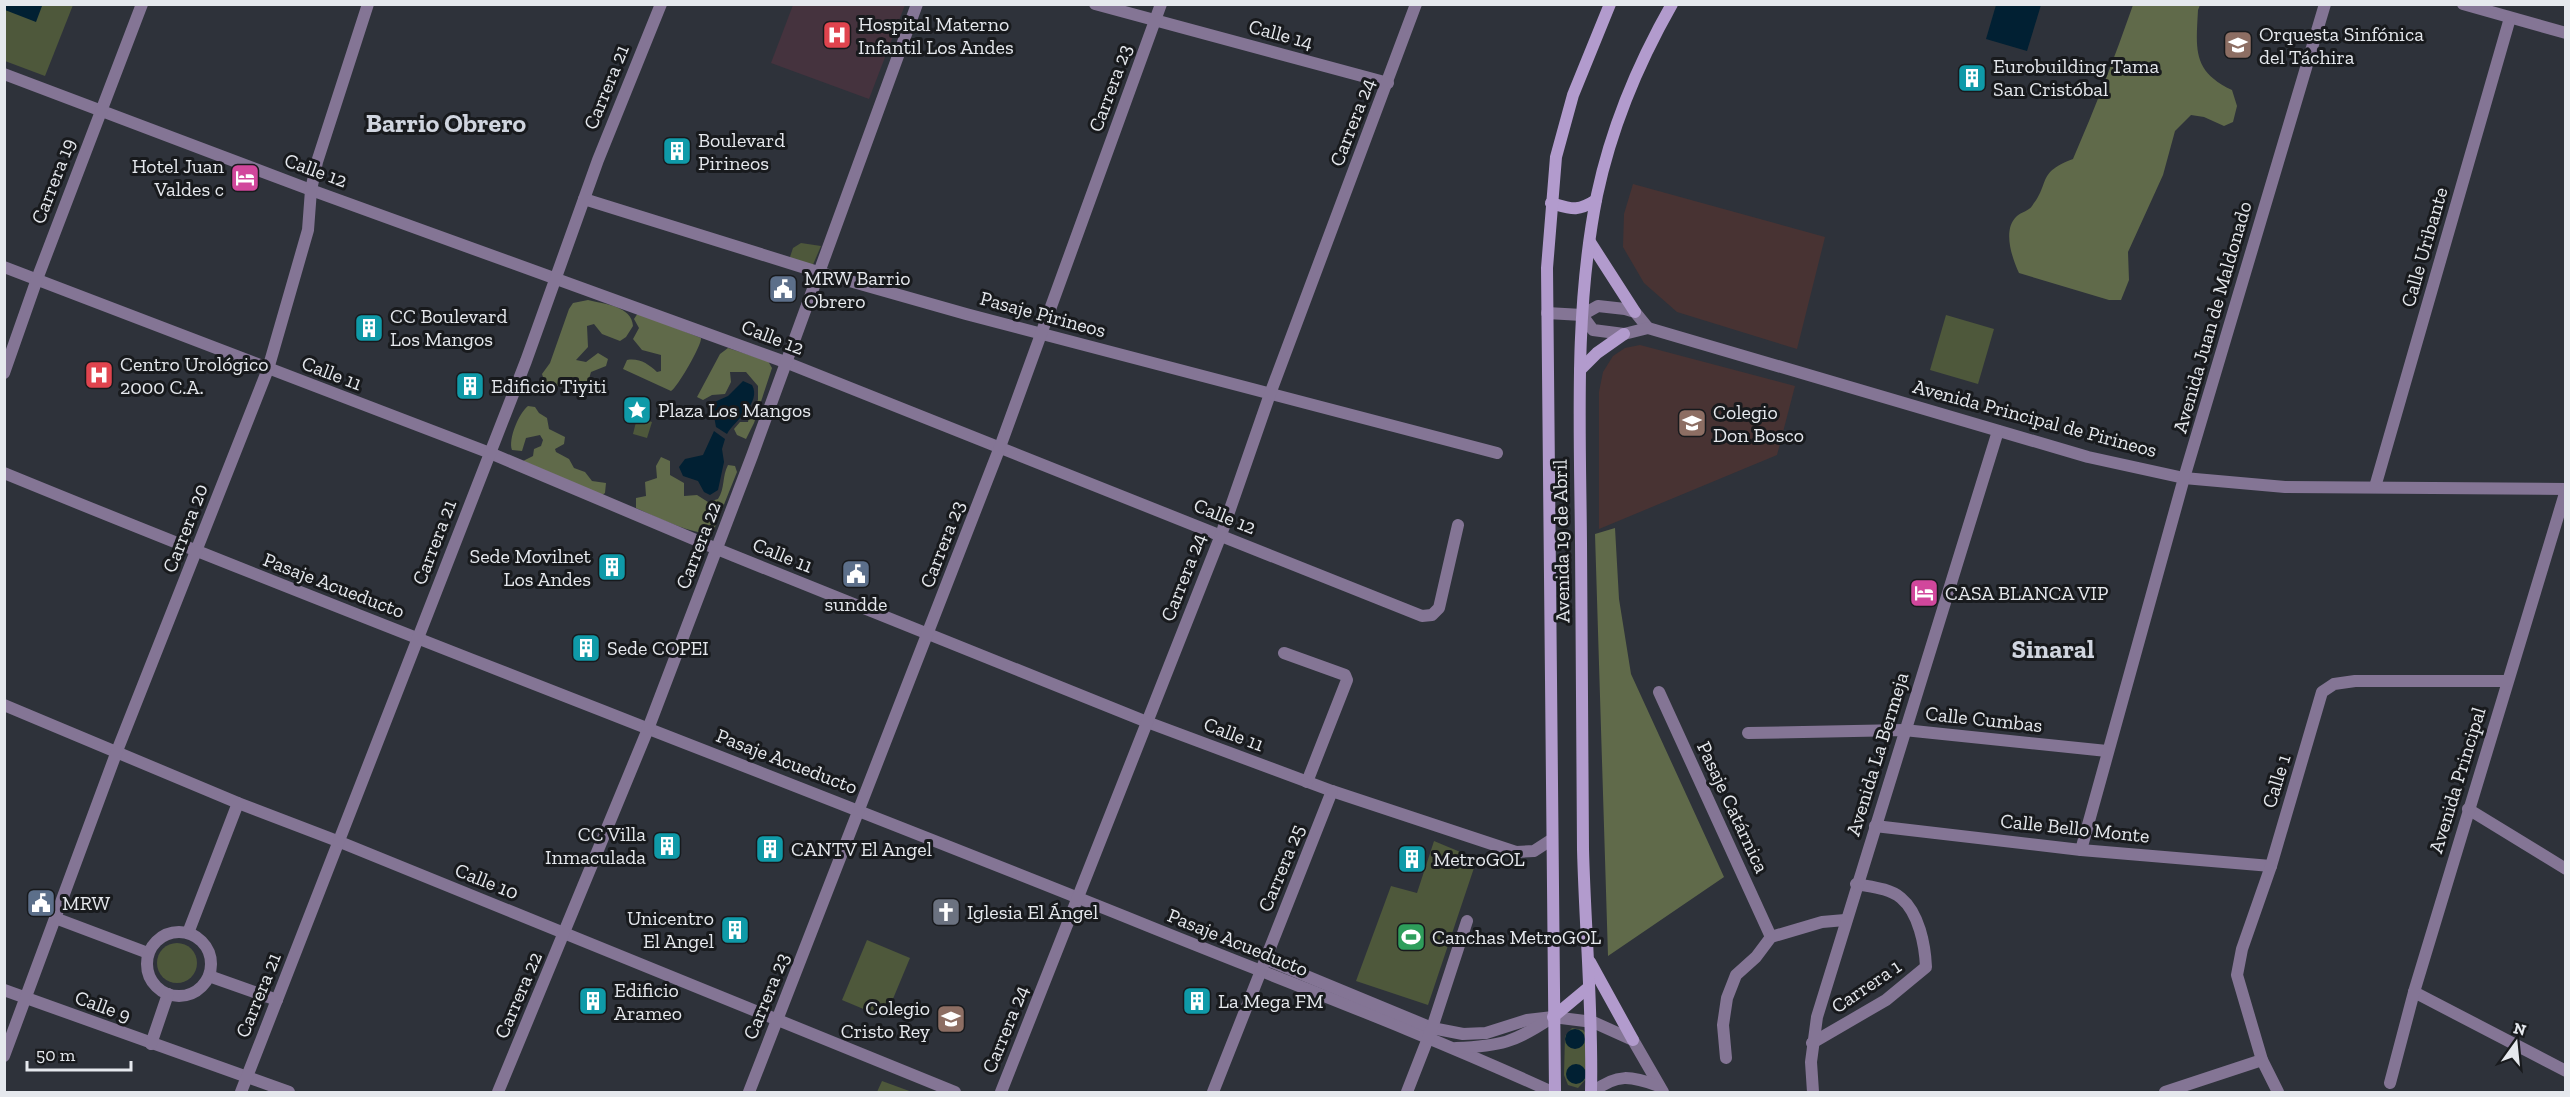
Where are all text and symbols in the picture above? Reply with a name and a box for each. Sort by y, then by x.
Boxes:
place label: Hospital Materno Infantil Los Andes [858,12,1014,59]
street label: Calle 14 [1246,14,1316,54]
hospital icon: Hospital Materno Infantil Los Andes [821,19,853,51]
place label: Orquesta Sinfónica del Táchira [2259,22,2424,69]
school or university icon: Orquesta Sinfónica del Táchira [2222,29,2254,61]
street label: Carrera 21 [578,41,634,133]
street label: Carrera 23 [1083,41,1137,135]
place label: Eurobuilding Tama San Cristóbal [1993,54,2159,101]
building icon: Eurobuilding Tama San Cristóbal [1956,62,1988,94]
street label: Carrera 24 [1324,74,1380,169]
district label: Barrio Obrero [366,107,527,139]
place label: Boulevard Pirineos [698,128,785,175]
street label: Carrera 19 [26,135,80,227]
building icon: Boulevard Pirineos [661,135,693,167]
street label: Calle 12 [281,148,351,192]
place label: Hotel Juan Valdes c [132,154,225,201]
hotel icon: Hotel Juan Valdes c [229,162,261,194]
street label: Calle Uribante [2395,184,2453,310]
street label: Avenida Juan de Maldonado [2167,198,2257,436]
place label: MRW Barrio Obrero [804,266,911,313]
public building icon: MRW Barrio Obrero [767,273,799,305]
street label: Pasaje Pirineos [977,286,1109,342]
place label: CC Boulevard Los Mangos [390,304,508,351]
building icon: CC Boulevard Los Mangos [353,312,385,344]
street label: Calle 12 [738,314,808,360]
street label: Calle 11 [298,351,366,396]
place label: Centro Urológico 2000 C.A. [120,352,269,399]
hospital icon: Centro Urológico 2000 C.A. [83,359,115,391]
building icon: Edificio Tiyiti [454,370,486,402]
place label: Edificio Tiyiti [491,374,607,398]
street label: Avenida Principal de Pirineos [1910,374,2160,462]
place icon: Plaza Los Mangos [621,394,653,426]
place label: Plaza Los Mangos [658,398,811,422]
place label: Colegio Don Bosco [1713,400,1804,447]
school or university icon: Colegio Don Bosco [1676,407,1708,439]
street label: Avenida 19 de Abril [1548,459,1574,623]
street label: Carrera 20 [157,480,213,576]
street label: Calle 12 [1190,493,1260,539]
street label: Carrera 21 [407,496,461,588]
street label: Carrera 23 [914,497,970,591]
street label: Carrera 22 [670,498,726,592]
street label: Carrera 24 [1155,529,1211,624]
street label: Calle 11 [750,532,817,578]
place label: Sede Movilnet Los Andes [470,544,592,591]
street label: Pasaje Acueducto [260,547,408,623]
building icon: Sede Movilnet Los Andes [596,551,628,583]
public building icon: sundde [840,558,872,590]
hotel icon: CASA BLANCA VIP [1908,577,1940,609]
place label: CASA BLANCA VIP [1945,581,2108,605]
place label: sundde [825,592,887,616]
building icon: Sede COPEI [570,632,602,664]
district label: Sinaral [2012,633,2094,665]
place label: Sede COPEI [607,636,709,660]
street label: Avenida La Bermeja [1841,669,1913,839]
street label: Calle Cumbas [1924,701,2044,737]
street label: Avenida Principal [2423,704,2491,856]
street label: Calle 11 [1200,712,1268,757]
street label: Pasaje Acueducto [713,723,861,799]
street label: Pasaje Catárnica [1692,737,1774,877]
street label: Calle 1 [2257,751,2296,811]
street label: Calle Bello Monte [1999,808,2151,848]
street label: Carrera 25 [1253,821,1309,915]
place label: CC Villa Inmaculada [545,822,646,869]
building icon: CC Villa Inmaculada [651,830,683,862]
building icon: CANTV El Angel [754,833,786,865]
place label: CANTV El Angel [791,837,932,861]
building icon: MetroGOL [1396,843,1428,875]
place label: MetroGOL [1433,847,1525,871]
street label: Calle 10 [452,857,522,905]
public building icon: MRW [25,887,57,919]
place label: MRW [62,891,111,915]
church icon: Iglesia El Ángel [930,896,962,928]
place label: Iglesia El Ángel [967,900,1098,924]
street label: Pasaje Acueducto [1164,903,1312,981]
place label: Unicentro El Angel [627,906,714,953]
building icon: Unicentro El Angel [719,914,751,946]
sports icon: Canchas MetroGOL [1395,921,1427,953]
place label: Canchas MetroGOL [1432,925,1601,949]
street label: Carrera 22 [489,948,547,1042]
street label: Carrera 21 [230,949,286,1041]
street label: Carrera 23 [738,949,794,1043]
street label: Carrera 1 [1827,954,1906,1018]
place label: Edificio Arameo [614,978,682,1025]
street label: Carrera 24 [977,981,1034,1076]
street label: Calle 9 [72,985,134,1027]
building icon: Edificio Arameo [577,985,609,1017]
building icon: La Mega FM [1181,985,1213,1017]
place label: La Mega FM [1218,989,1324,1013]
place label: Colegio Cristo Rey [841,996,931,1043]
school or university icon: Colegio Cristo Rey [935,1003,967,1035]
north arrow [2486,1013,2546,1073]
text: N [2511,1018,2528,1040]
scale bar [27,1034,130,1072]
text: 50 m [36,1044,76,1066]

